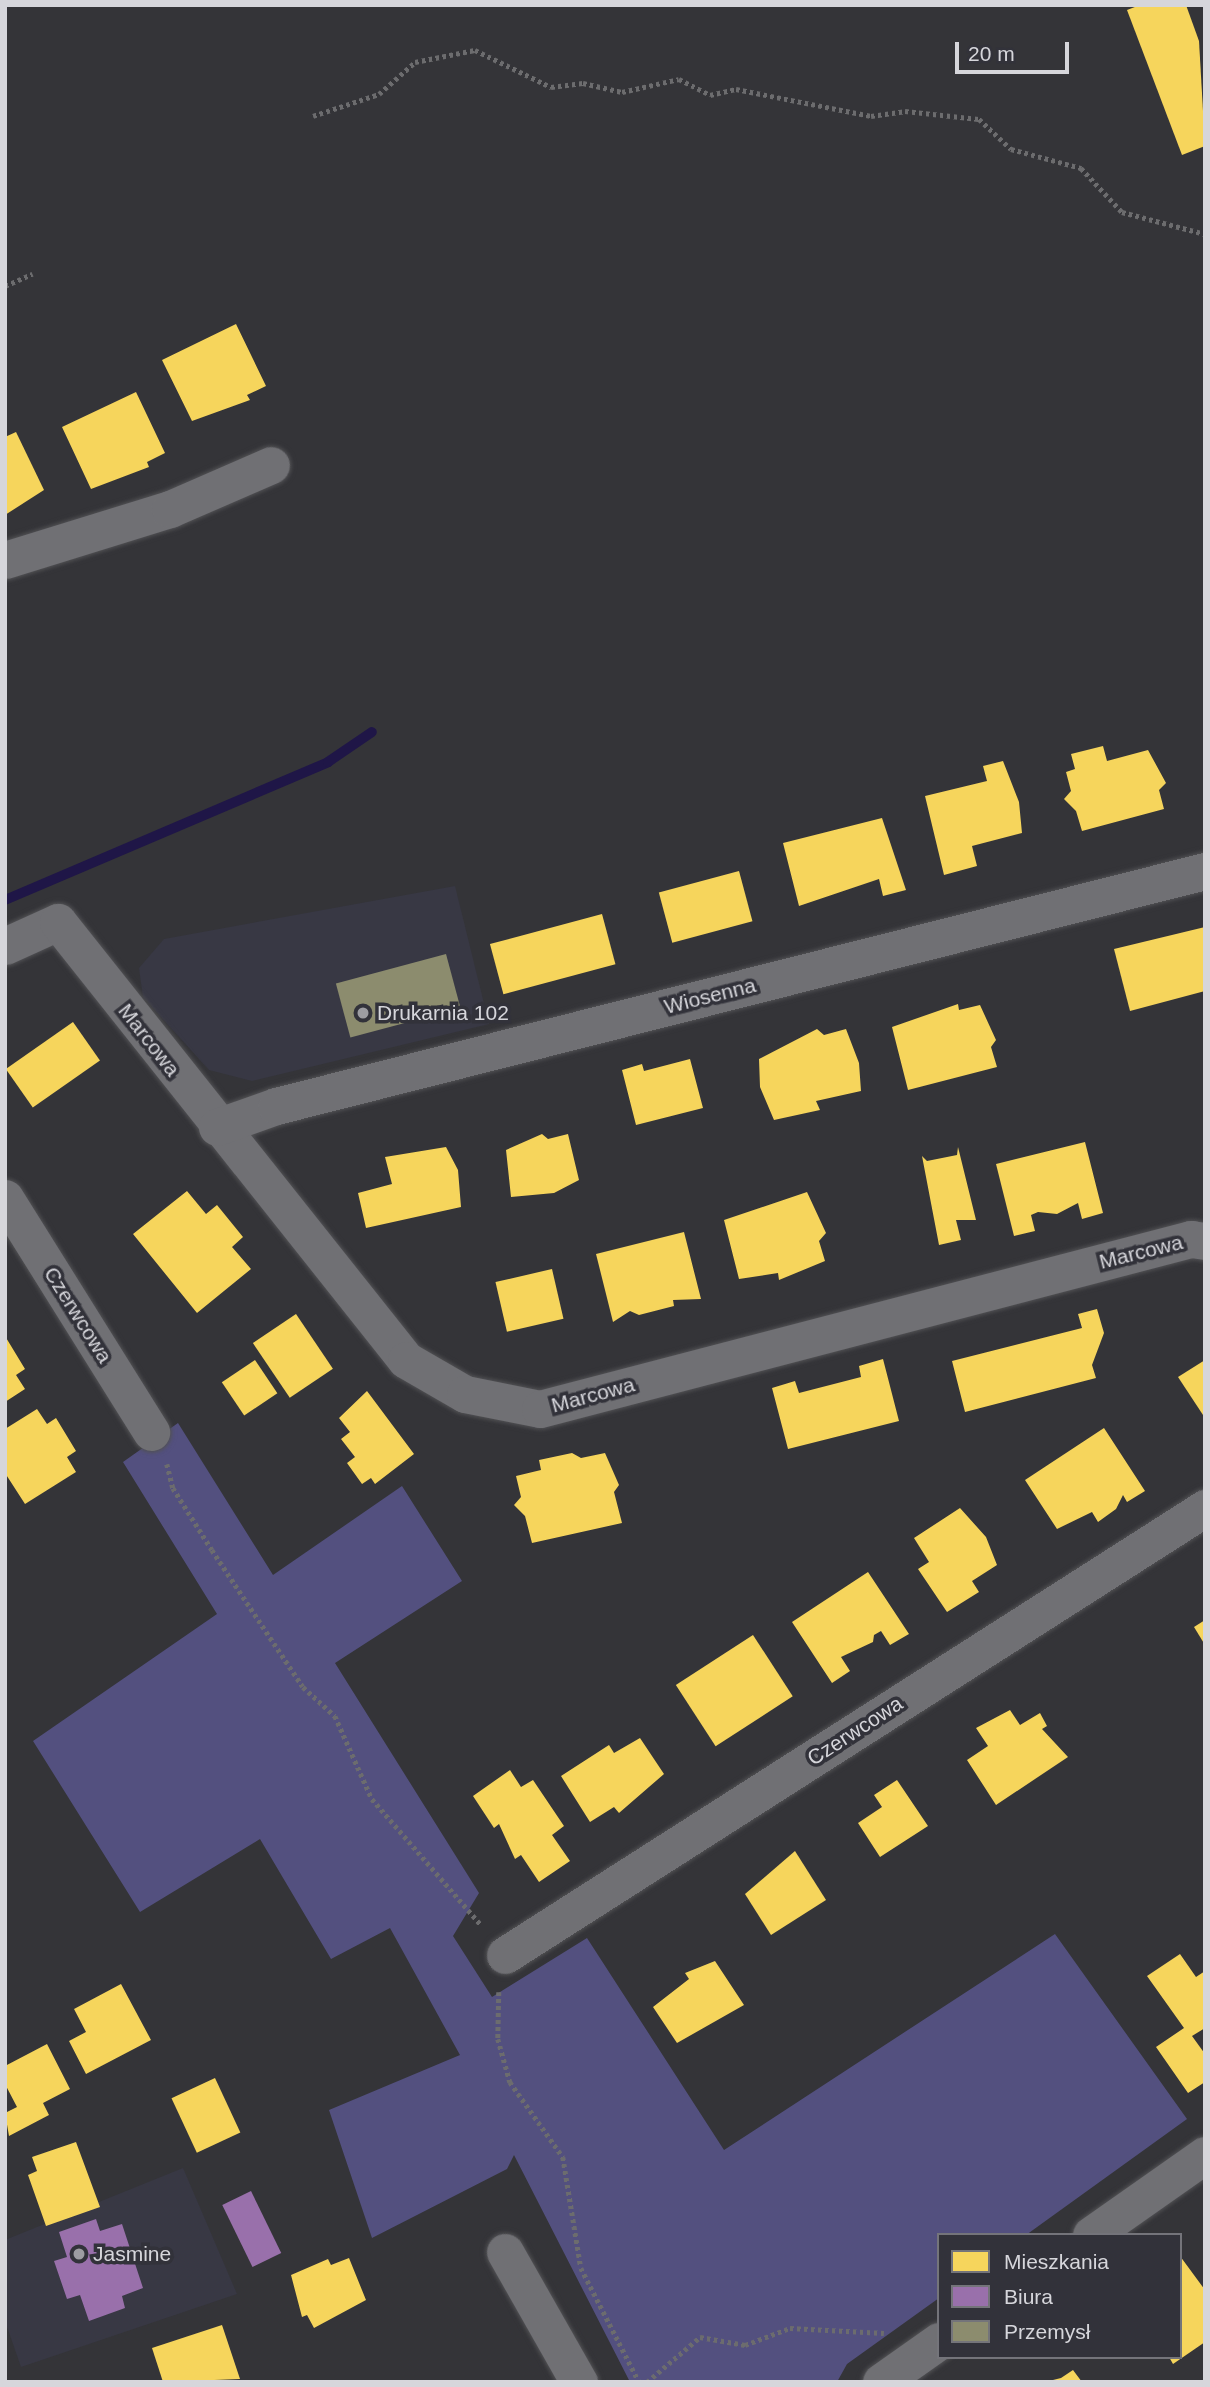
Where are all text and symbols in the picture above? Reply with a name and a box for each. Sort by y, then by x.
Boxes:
scale bar [958,28,1072,72]
text: 20 m [968,42,1015,65]
street label: Wiosenna [662,972,758,1020]
street label: Marcowa [113,999,185,1081]
place label: Drukarnia 102 [377,1000,509,1026]
marker: Drukarnia 102 [355,1005,371,1021]
street label: Marcowa [1097,1229,1185,1275]
street label: Czerwcowa [39,1262,117,1368]
street label: Marcowa [549,1372,637,1418]
street label: Czerwcowa [803,1691,907,1771]
legend [937,2233,1182,2359]
place label: Jasmine [93,2241,171,2267]
marker: Jasmine [71,2246,87,2262]
text: Mieszkania [1004,2250,1109,2273]
text: Biura [1004,2285,1053,2308]
text: Przemysł [1004,2320,1090,2343]

